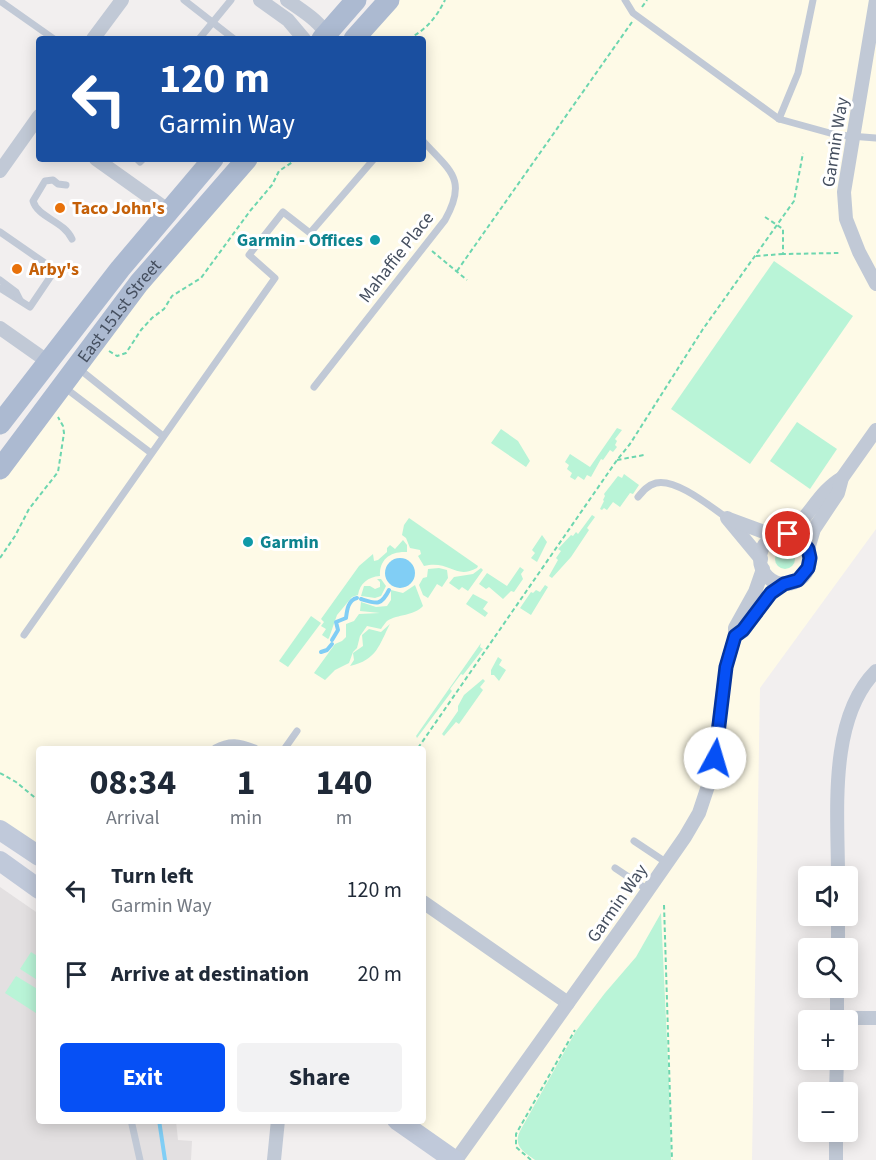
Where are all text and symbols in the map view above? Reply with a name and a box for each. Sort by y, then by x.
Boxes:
text: 120 m [159,49,270,109]
icon: left [60,60,138,138]
street label: Garmin Way [816,95,855,189]
text: Garmin Way [159,105,295,144]
place label: Taco John's [72,196,165,221]
marker: Taco John's [53,201,67,215]
street label: Mahaffie Place [353,207,440,308]
place label: Garmin - Offices [237,228,363,253]
marker: Garmin - Offices [368,233,382,247]
street label: East 151st Street [72,254,167,368]
place label: Arby's [28,257,79,282]
marker: Arby's [10,262,24,276]
pin [762,508,813,559]
icon: arrive [771,517,804,550]
place label: Garmin [260,530,319,555]
marker: Garmin [241,535,255,549]
position arrow [683,726,747,790]
text: 08:34 [89,757,176,808]
text: 1 [236,757,255,808]
text: 140 [316,757,373,808]
text: Arrival [106,804,160,832]
text: min [230,804,262,832]
text: m [336,804,352,832]
street label: Garmin Way [581,859,654,948]
text: Turn left [111,860,193,892]
map controls [798,866,858,1142]
button: sound [798,866,858,926]
icon: left [60,874,93,907]
text: 120 m [347,874,402,906]
text: Garmin Way [111,892,212,920]
button: search [798,938,858,998]
icon: arrive [60,958,93,991]
text: Arrive at destination [111,958,309,990]
text: 20 m [357,958,402,990]
button: + [798,1010,858,1070]
button: Exit [60,1043,225,1112]
button: Share [237,1043,402,1112]
button: − [798,1082,858,1142]

